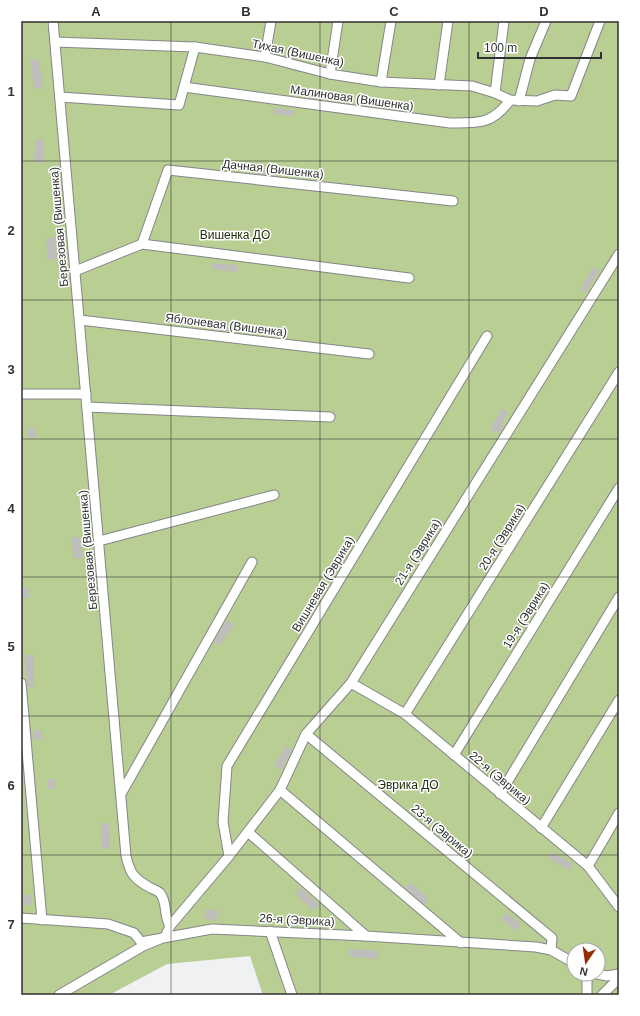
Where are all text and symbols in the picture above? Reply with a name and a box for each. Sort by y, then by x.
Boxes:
text: A [91,4,101,19]
text: B [241,4,251,19]
text: C [389,4,399,19]
text: D [539,4,549,19]
scale bar [478,34,601,60]
street label: Тихая (Вишенка) [251,36,345,70]
text: 100 m [484,41,517,55]
street label: Малиновая (Вишенка) [289,82,415,114]
text: 1 [7,84,15,99]
street label: Дачная (Вишенка) [222,157,324,181]
street label: Березовая (Вишенка) [47,166,71,287]
text: 2 [7,223,15,238]
park label: Вишенка ДО [200,228,270,242]
street label: Яблоневая (Вишенка) [164,311,288,339]
text: 3 [7,362,15,377]
street label: Березовая (Вишенка) [76,489,100,610]
text: 4 [7,501,15,516]
street label: 20-я (Эврика) [476,501,528,573]
street label: 21-я (Эврика) [392,516,444,588]
street label: Вишневая (Эврика) [289,534,357,634]
street label: 19-я (Эврика) [500,579,552,651]
text: 5 [7,639,15,654]
street label: 22-я (Эврика) [466,748,534,808]
text: 6 [7,778,15,793]
park label: Эврика ДО [377,778,439,792]
street label: 23-я (Эврика) [408,801,476,861]
street label: 26-я (Эврика) [259,911,335,929]
text: 7 [7,917,15,932]
north arrow [566,942,606,982]
text: N [578,965,589,978]

